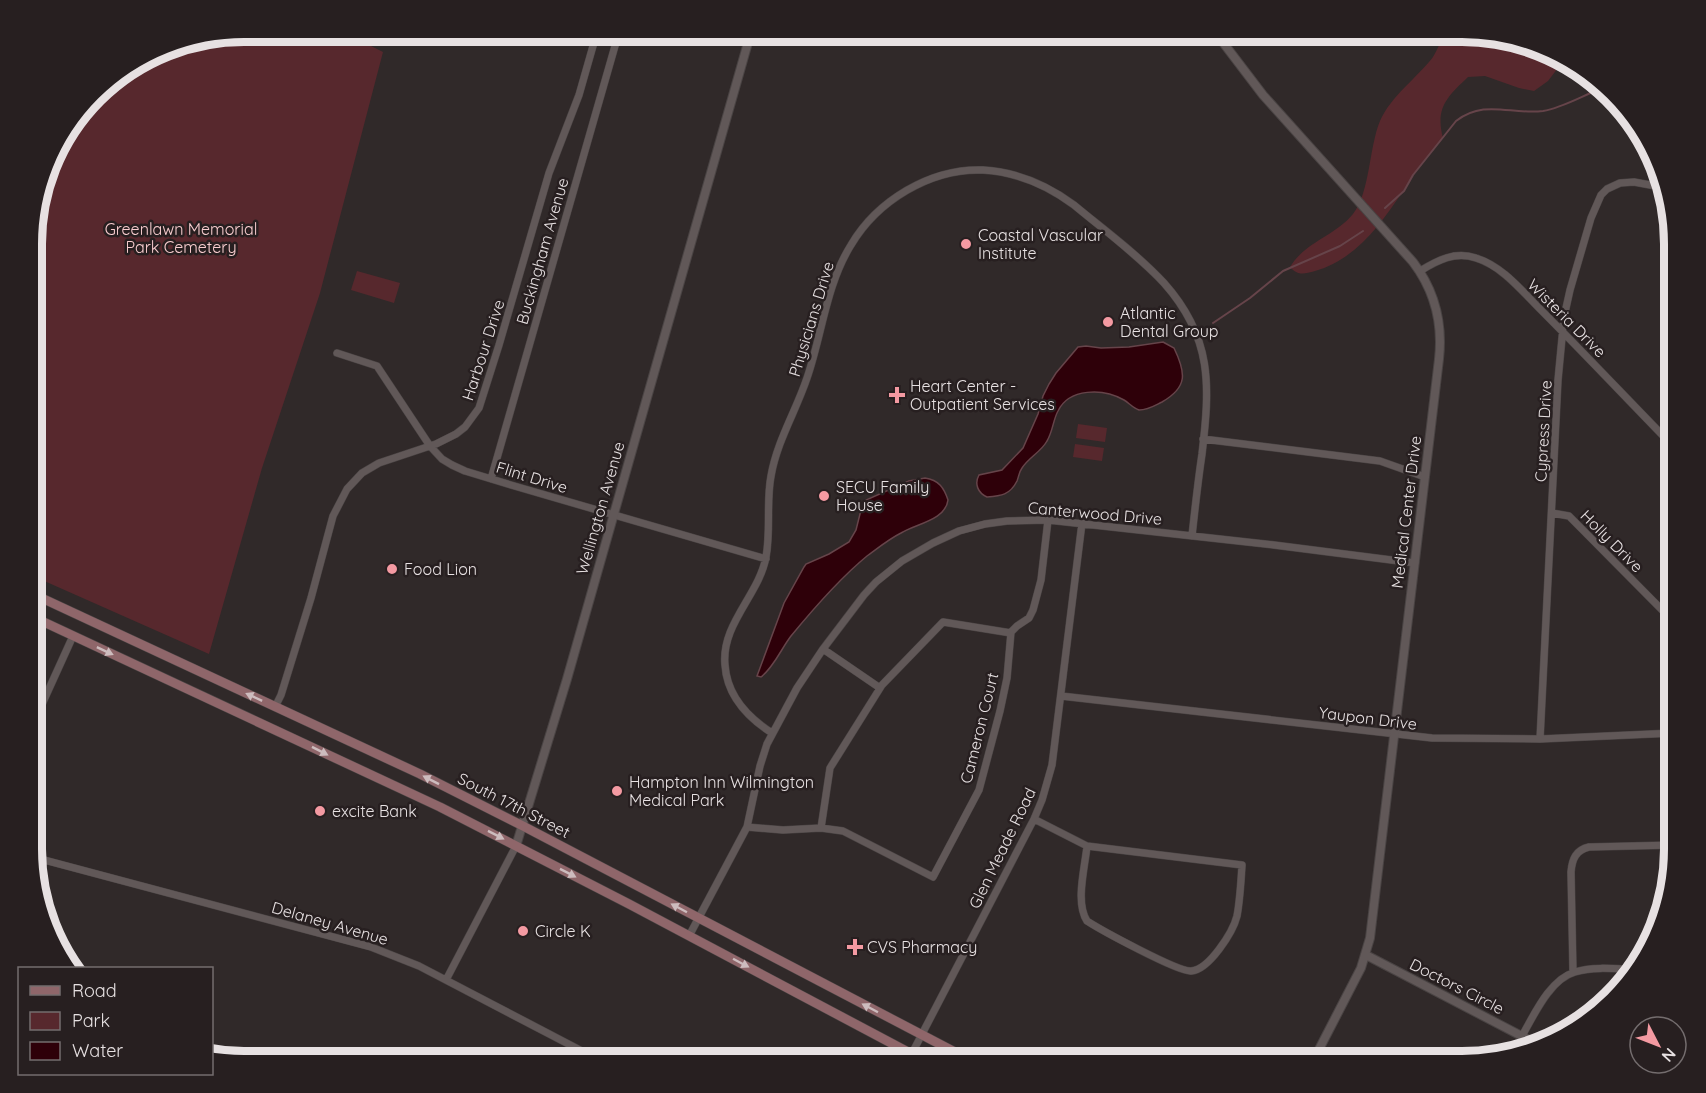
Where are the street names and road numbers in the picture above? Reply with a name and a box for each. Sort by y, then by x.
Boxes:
street label: Buckingham Avenue [512,175,572,327]
street label: Physicians Drive [784,259,838,379]
street label: Wisteria Drive [1524,275,1610,361]
street label: Harbour Drive [457,297,509,403]
street label: Cypress Drive [1530,380,1556,482]
street label: Medical Center Drive [1387,435,1425,589]
street label: Wellington Avenue [571,439,629,577]
street label: Flint Drive [494,457,570,497]
street label: Canterwood Drive [1027,497,1163,529]
street label: Holly Drive [1577,506,1647,576]
street label: Cameron Court [956,670,1002,786]
street label: Yaupon Drive [1318,702,1418,734]
street label: South 17th Street [454,768,574,842]
street label: Glen Meade Road [964,784,1040,912]
street label: Delaney Avenue [269,897,391,949]
street label: Doctors Circle [1407,954,1507,1018]

